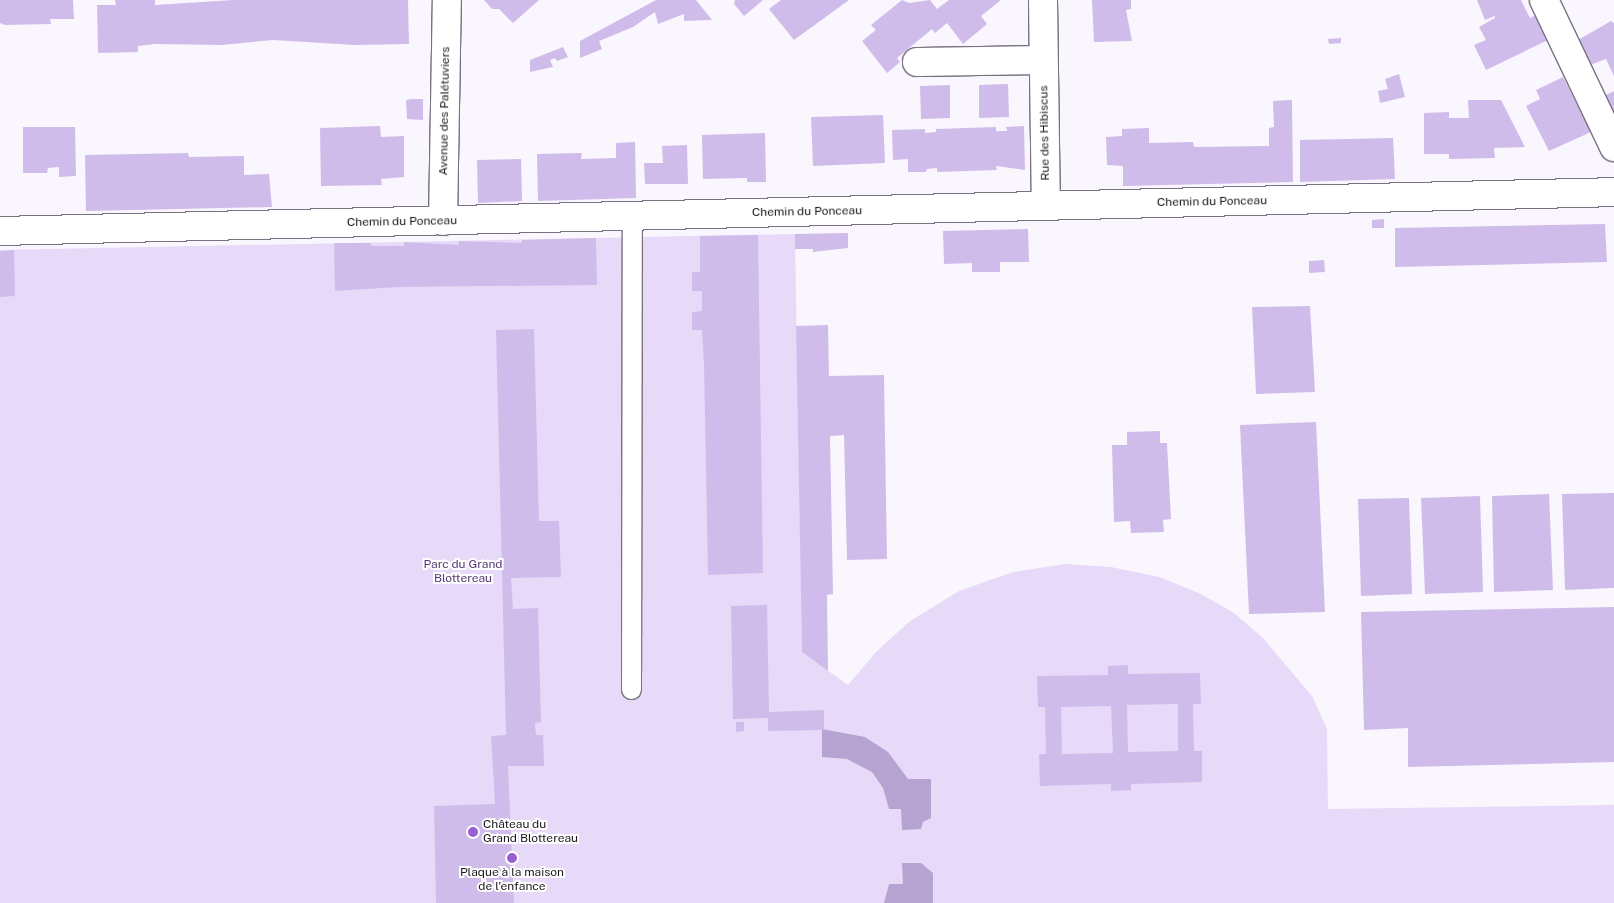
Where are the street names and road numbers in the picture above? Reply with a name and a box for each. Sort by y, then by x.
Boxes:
street label: Avenue des Palétuviers [437,46,453,176]
street label: Rue des Hibiscus [1037,85,1053,181]
street label: Chemin du Ponceau [1157,194,1267,210]
street label: Chemin du Ponceau [752,204,862,220]
street label: Chemin du Ponceau [347,214,457,230]

